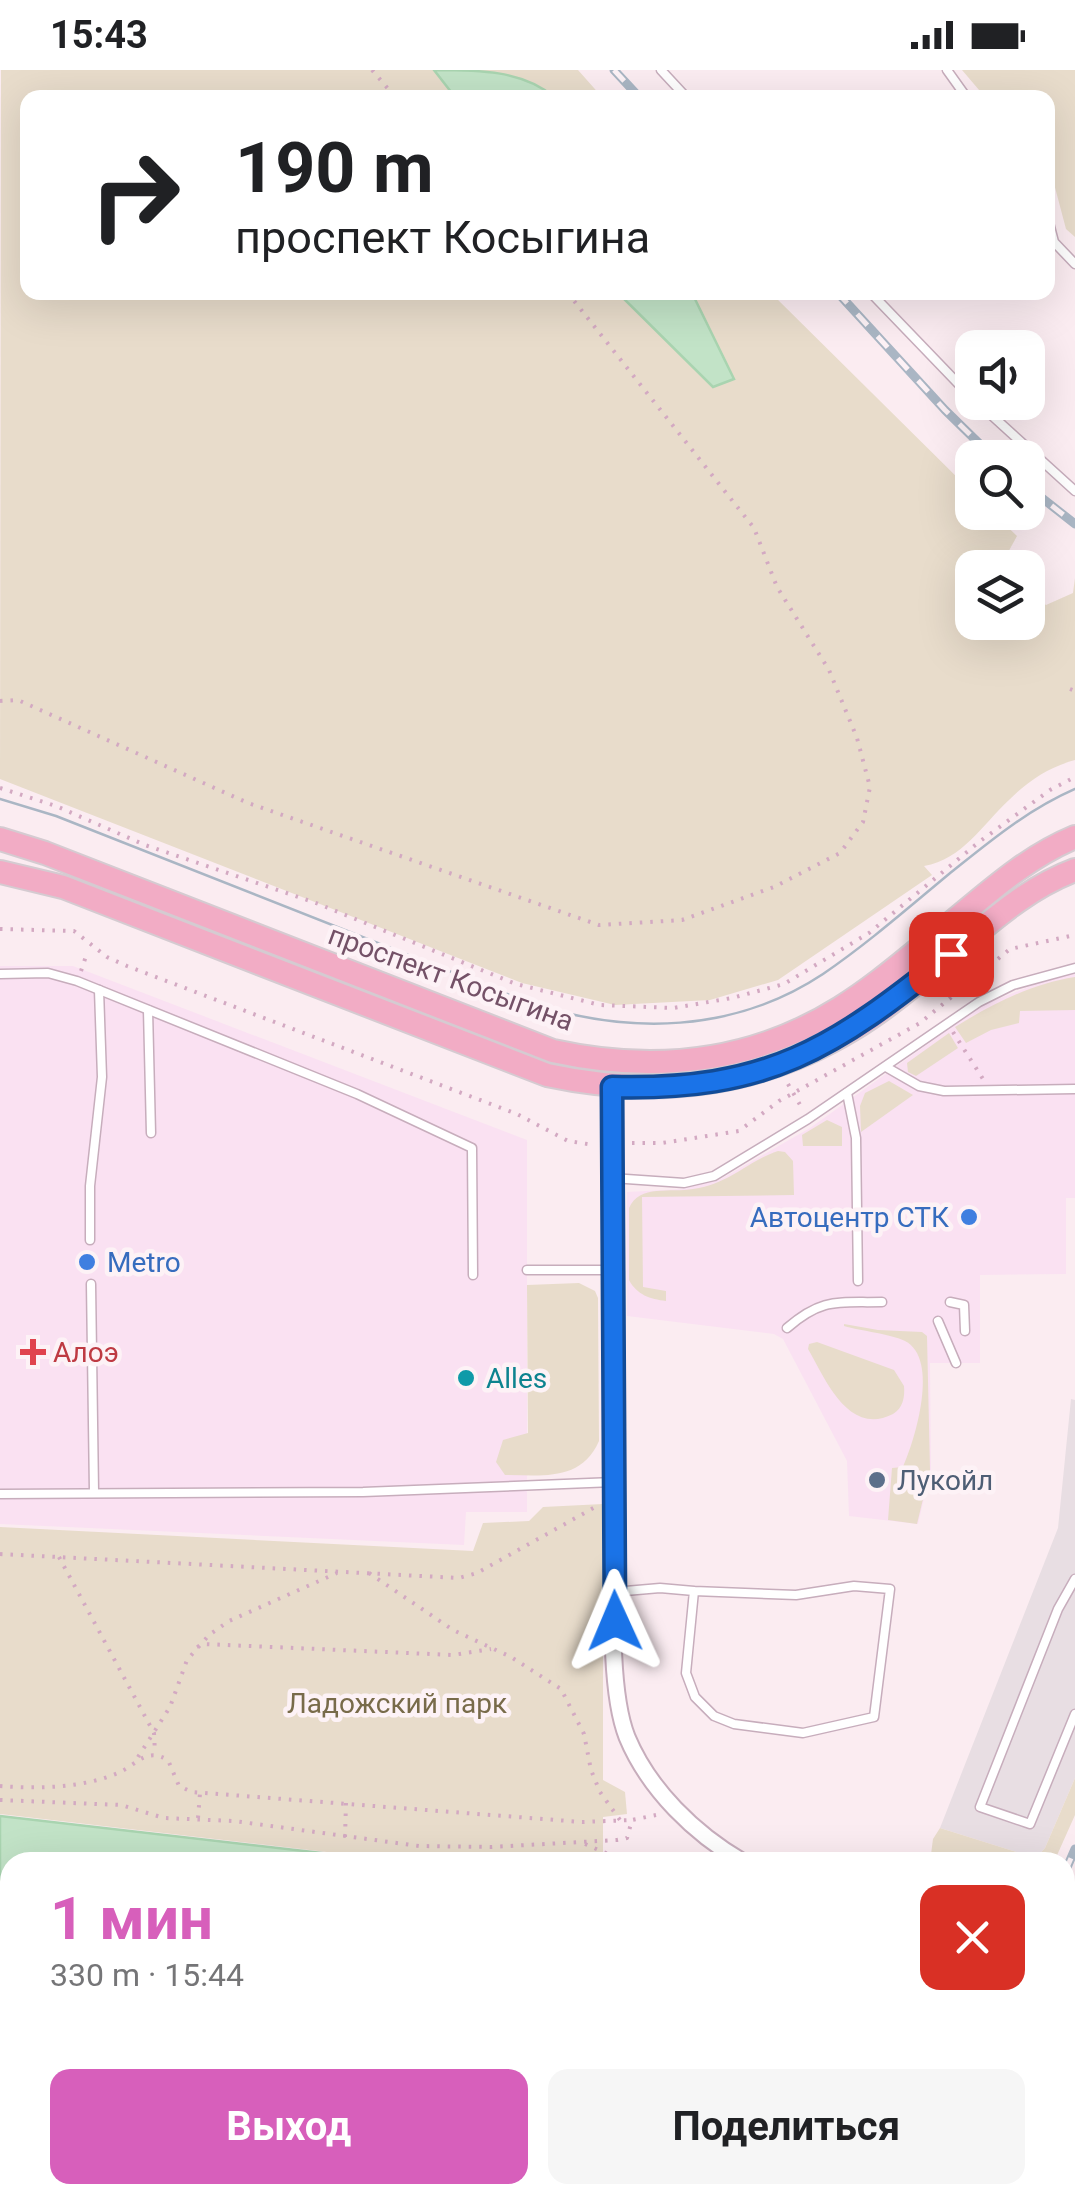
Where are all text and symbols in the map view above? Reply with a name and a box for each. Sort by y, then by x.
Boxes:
text: 15:43 [50,13,148,57]
text: 190 m [235,127,434,209]
icon: right [70,130,200,260]
text: проспект Косыгина [235,211,650,264]
map controls [955,330,1045,640]
button: sound [955,330,1045,420]
button: search [955,440,1045,530]
button: layers [955,550,1045,640]
pin [909,912,994,997]
street label: проспект Косыгина [324,918,578,1038]
icon: arrive [924,927,979,982]
place label: Автоцентр СТК [750,1201,949,1234]
marker: Автоцентр СТК [958,1206,980,1228]
place label: Metro [107,1246,181,1279]
marker: Metro [76,1251,98,1273]
place label: Алоэ [53,1336,119,1369]
marker: Алоэ [22,1341,44,1363]
place label: Alles [486,1362,547,1395]
marker: Alles [455,1367,477,1389]
place label: Лукойл [897,1464,993,1497]
marker: Лукойл [866,1469,888,1491]
position arrow [563,1569,667,1673]
park label: Ладожский парк [287,1687,507,1720]
text: 1 мин [50,1883,213,1954]
button: close [920,1885,1025,1990]
text: 330 m · 15:44 [50,1956,244,1994]
button: Выход [50,2069,528,2184]
button: Поделиться [548,2069,1025,2184]

